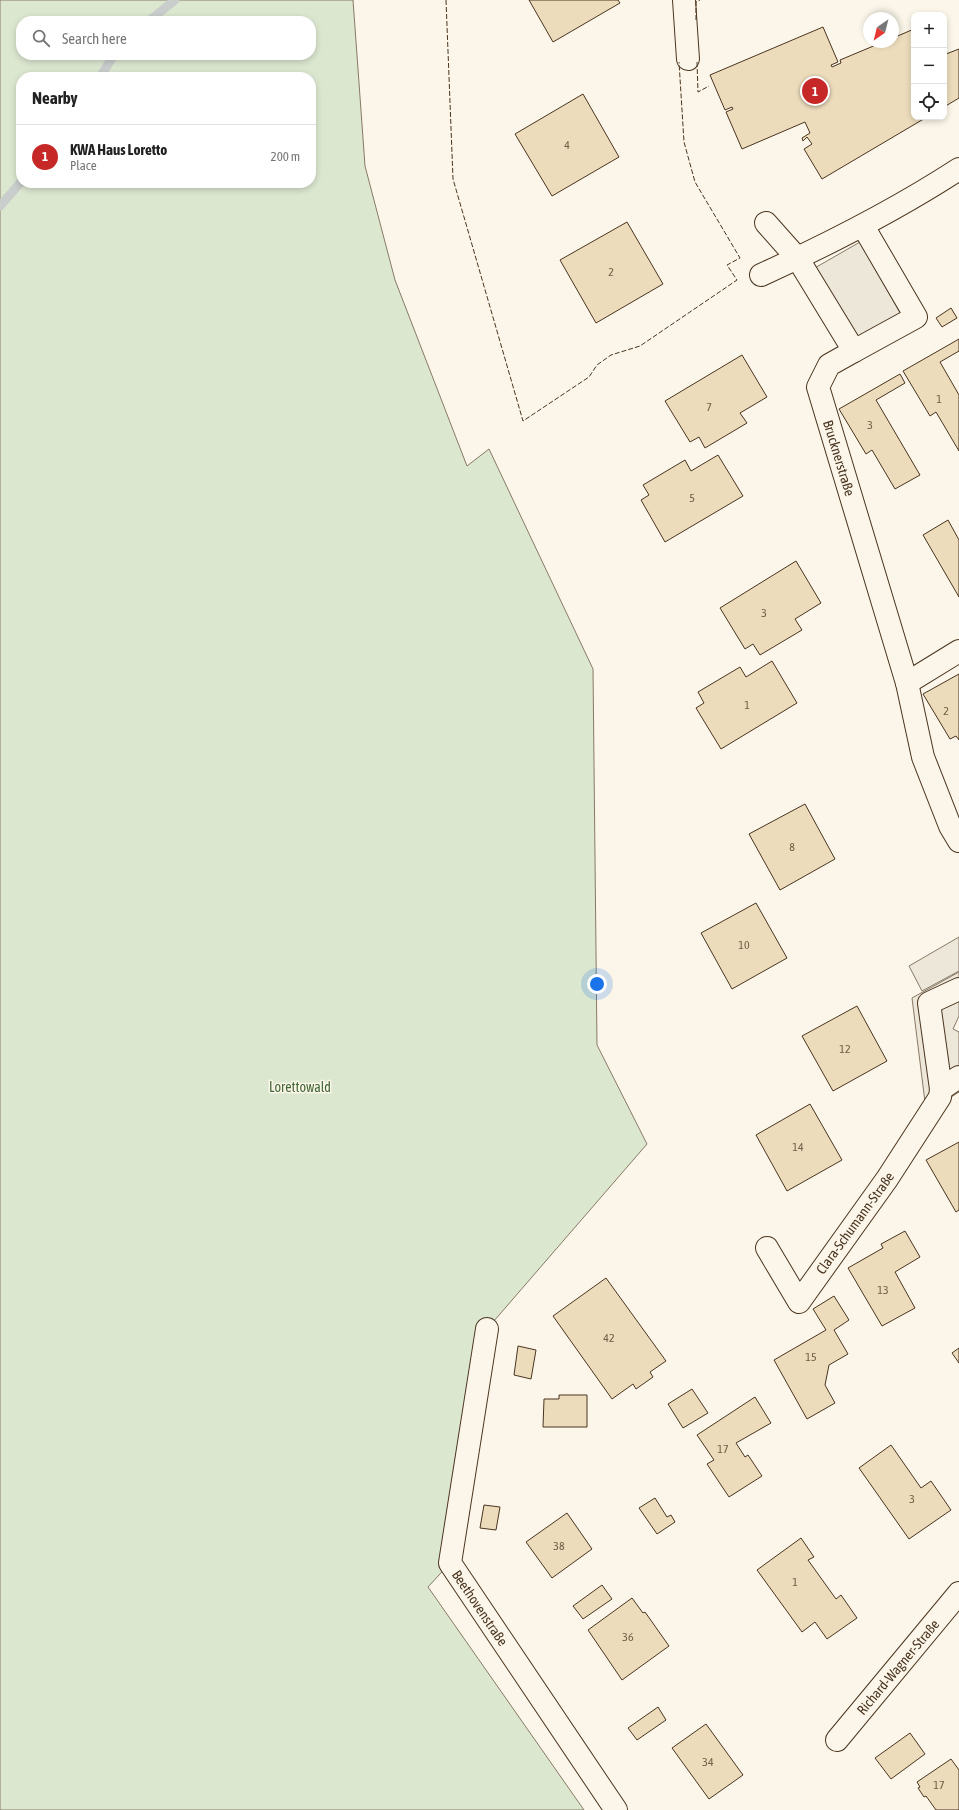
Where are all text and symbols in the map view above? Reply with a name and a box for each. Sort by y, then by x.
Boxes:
north arrow [863,12,899,48]
map controls [911,12,947,120]
button: + [911,12,947,48]
search box [16,16,316,60]
icon: search [30,27,52,49]
text: Search here [62,30,127,47]
button: − [911,48,947,84]
pin: 1 [802,76,828,106]
button: locate [911,84,947,120]
text: Nearby [32,88,78,108]
house number: 4 [564,138,570,152]
text: KWA Haus Loretto [70,141,167,158]
text: 1 [42,149,48,164]
text: 200 m [271,149,300,164]
text: Place [70,158,97,173]
house number: 2 [608,265,614,279]
house number: 1 [936,392,942,406]
house number: 7 [706,400,712,414]
street label: Brucknerstraße [820,418,858,498]
house number: 3 [867,418,873,432]
house number: 5 [689,491,695,505]
house number: 3 [761,606,767,620]
house number: 1 [744,698,750,712]
house number: 2 [943,704,949,718]
house number: 8 [789,840,795,854]
house number: 10 [738,938,750,952]
your location [587,974,607,994]
house number: 12 [839,1042,851,1056]
park label: Lorettowald [269,1079,331,1095]
house number: 14 [792,1140,804,1154]
street label: Clara-Schumann-Straße [813,1169,897,1277]
house number: 13 [877,1283,889,1297]
house number: 42 [603,1331,615,1345]
house number: 15 [805,1350,817,1364]
house number: 17 [717,1442,729,1456]
house number: 3 [909,1492,915,1506]
house number: 38 [553,1539,565,1553]
street label: Beethovenstraße [449,1567,511,1649]
house number: 1 [792,1575,798,1589]
street label: Richard-Wagner-Straße [854,1616,942,1718]
house number: 36 [622,1630,634,1644]
house number: 34 [702,1755,714,1769]
house number: 17 [933,1778,945,1792]

